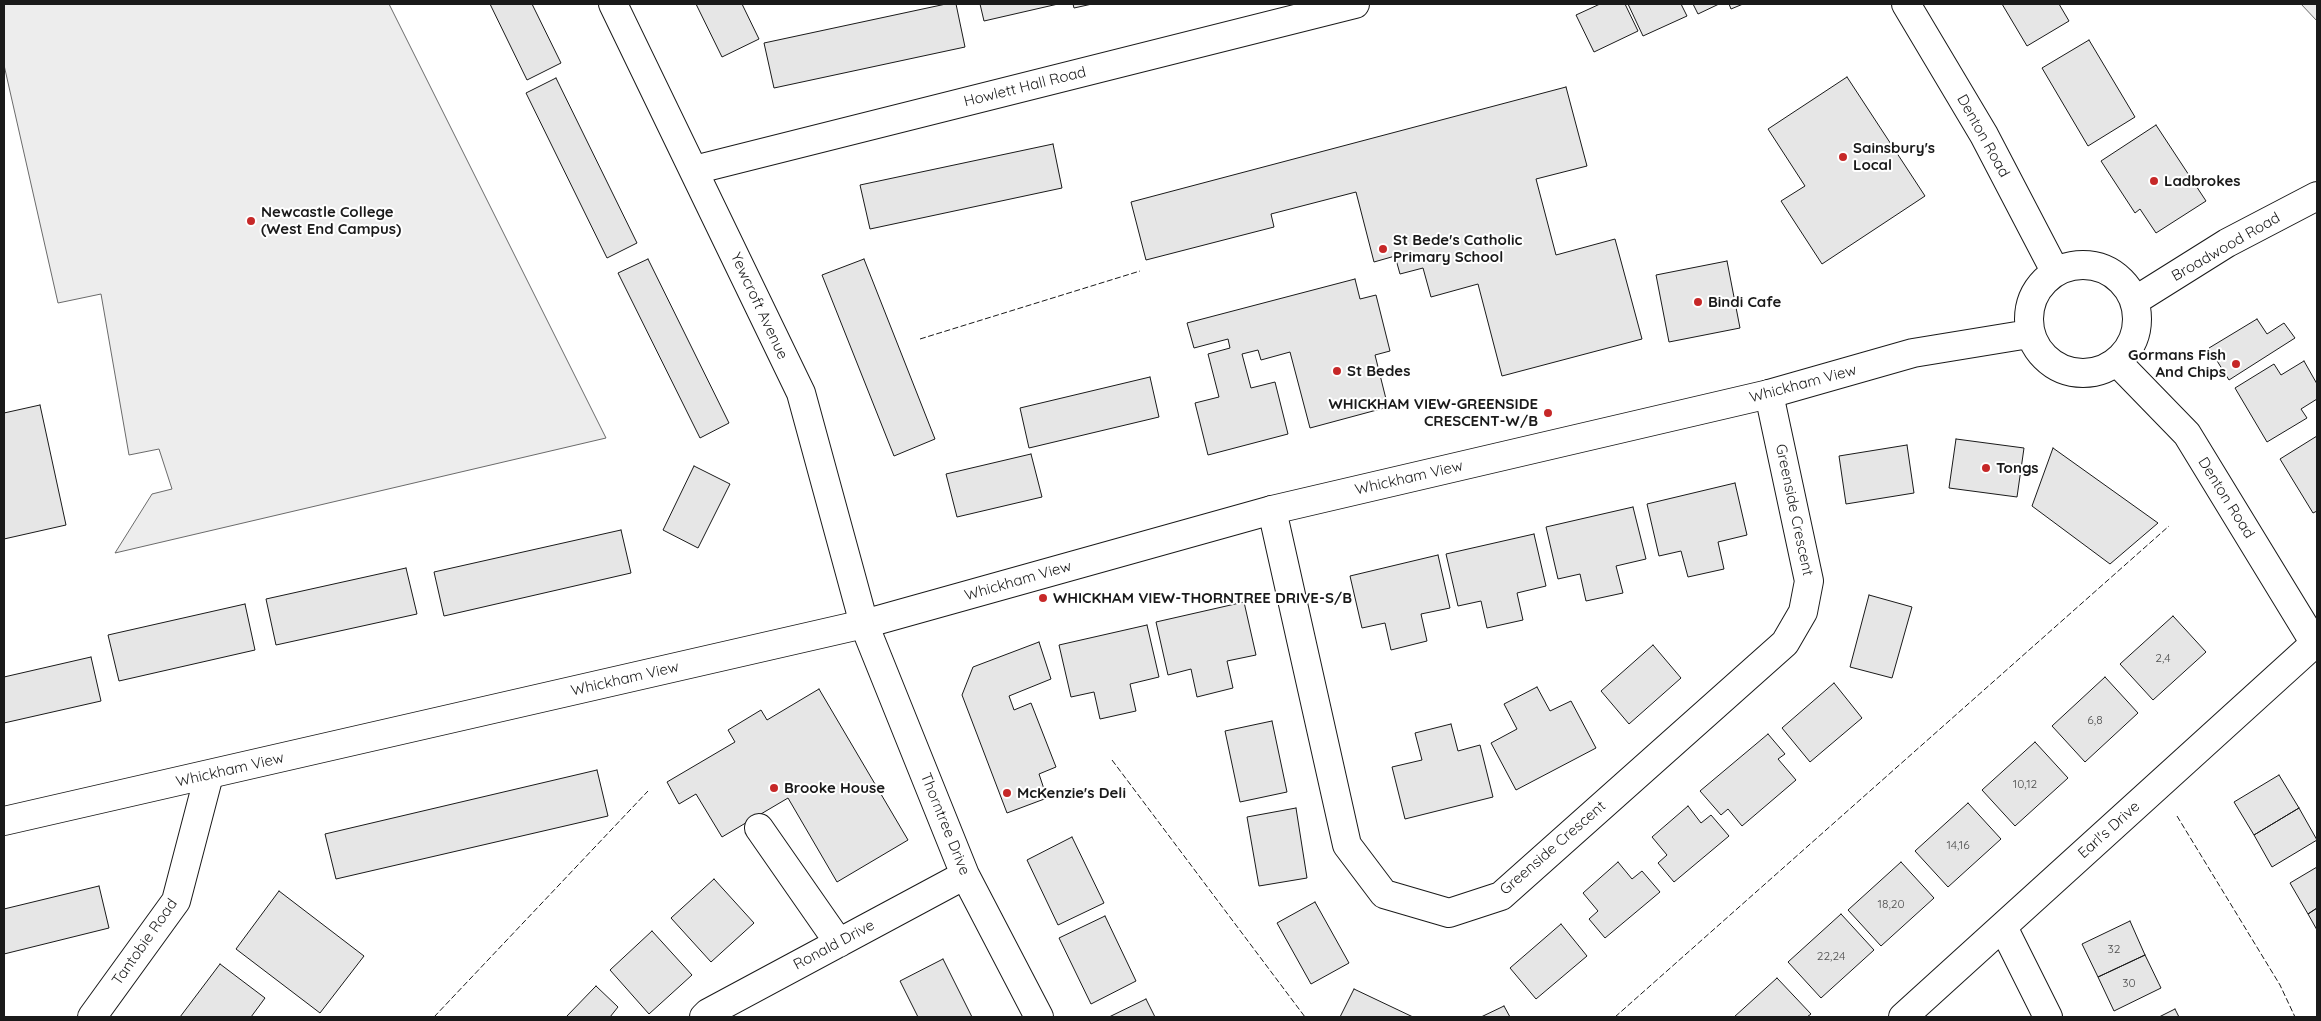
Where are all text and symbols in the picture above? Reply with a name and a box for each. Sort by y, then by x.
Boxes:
street label: Howlett Hall Road [962,63,1088,111]
street label: Denton Road [1953,91,2013,181]
place label: Sainsbury's Local [1853,139,1935,174]
marker: Sainsbury's Local [1837,151,1849,163]
place label: Ladbrokes [2164,172,2241,190]
marker: Ladbrokes [2148,175,2160,187]
place label: Newcastle College (West End Campus) [261,203,401,238]
street label: Broadwood Road [2169,209,2283,285]
marker: Newcastle College (West End Campus) [245,215,257,227]
place label: St Bede's Catholic Primary School [1393,231,1522,266]
marker: St Bede's Catholic Primary School [1377,243,1389,255]
street label: Yewcroft Avenue [726,250,792,362]
place label: Bindi Cafe [1708,293,1781,311]
marker: Bindi Cafe [1692,296,1704,308]
place label: Gormans Fish And Chips [2128,346,2226,381]
marker: Gormans Fish And Chips [2230,358,2242,370]
street label: Whickham View [1747,361,1859,407]
place label: St Bedes [1347,362,1410,380]
marker: St Bedes [1331,365,1343,377]
place label: WHICKHAM VIEW-GREENSIDE CRESCENT-W/B [1329,395,1538,430]
marker: WHICKHAM VIEW-GREENSIDE CRESCENT-W/B [1542,407,1554,419]
street label: Greenside Crescent [1771,443,1817,577]
street label: Denton Road [2194,454,2258,542]
street label: Whickham View [1353,457,1465,499]
place label: Tongs [1996,459,2039,477]
marker: Tongs [1980,462,1992,474]
street label: Whickham View [963,557,1073,605]
place label: WHICKHAM VIEW-THORNTREE DRIVE-S/B [1053,589,1352,607]
marker: WHICKHAM VIEW-THORNTREE DRIVE-S/B [1037,592,1049,604]
house number: 2,4 [2155,651,2171,665]
street label: Whickham View [569,658,681,700]
house number: 6,8 [2087,713,2103,727]
street label: Whickham View [174,749,286,791]
street label: Thorntree Drive [916,770,974,878]
house number: 10,12 [2013,777,2037,791]
place label: Brooke House [784,779,885,797]
marker: Brooke House [768,782,780,794]
place label: McKenzie's Deli [1017,784,1126,802]
marker: McKenzie's Deli [1001,787,1013,799]
street label: Greenside Crescent [1496,797,1610,899]
street label: Earl's Drive [2074,798,2144,862]
house number: 14,16 [1946,838,1970,852]
street label: Tantobie Road [109,895,181,989]
house number: 18,20 [1877,897,1905,911]
street label: Ronald Drive [790,916,878,974]
house number: 32 [2108,942,2120,956]
house number: 22,24 [1817,949,1845,963]
house number: 30 [2122,976,2136,990]

